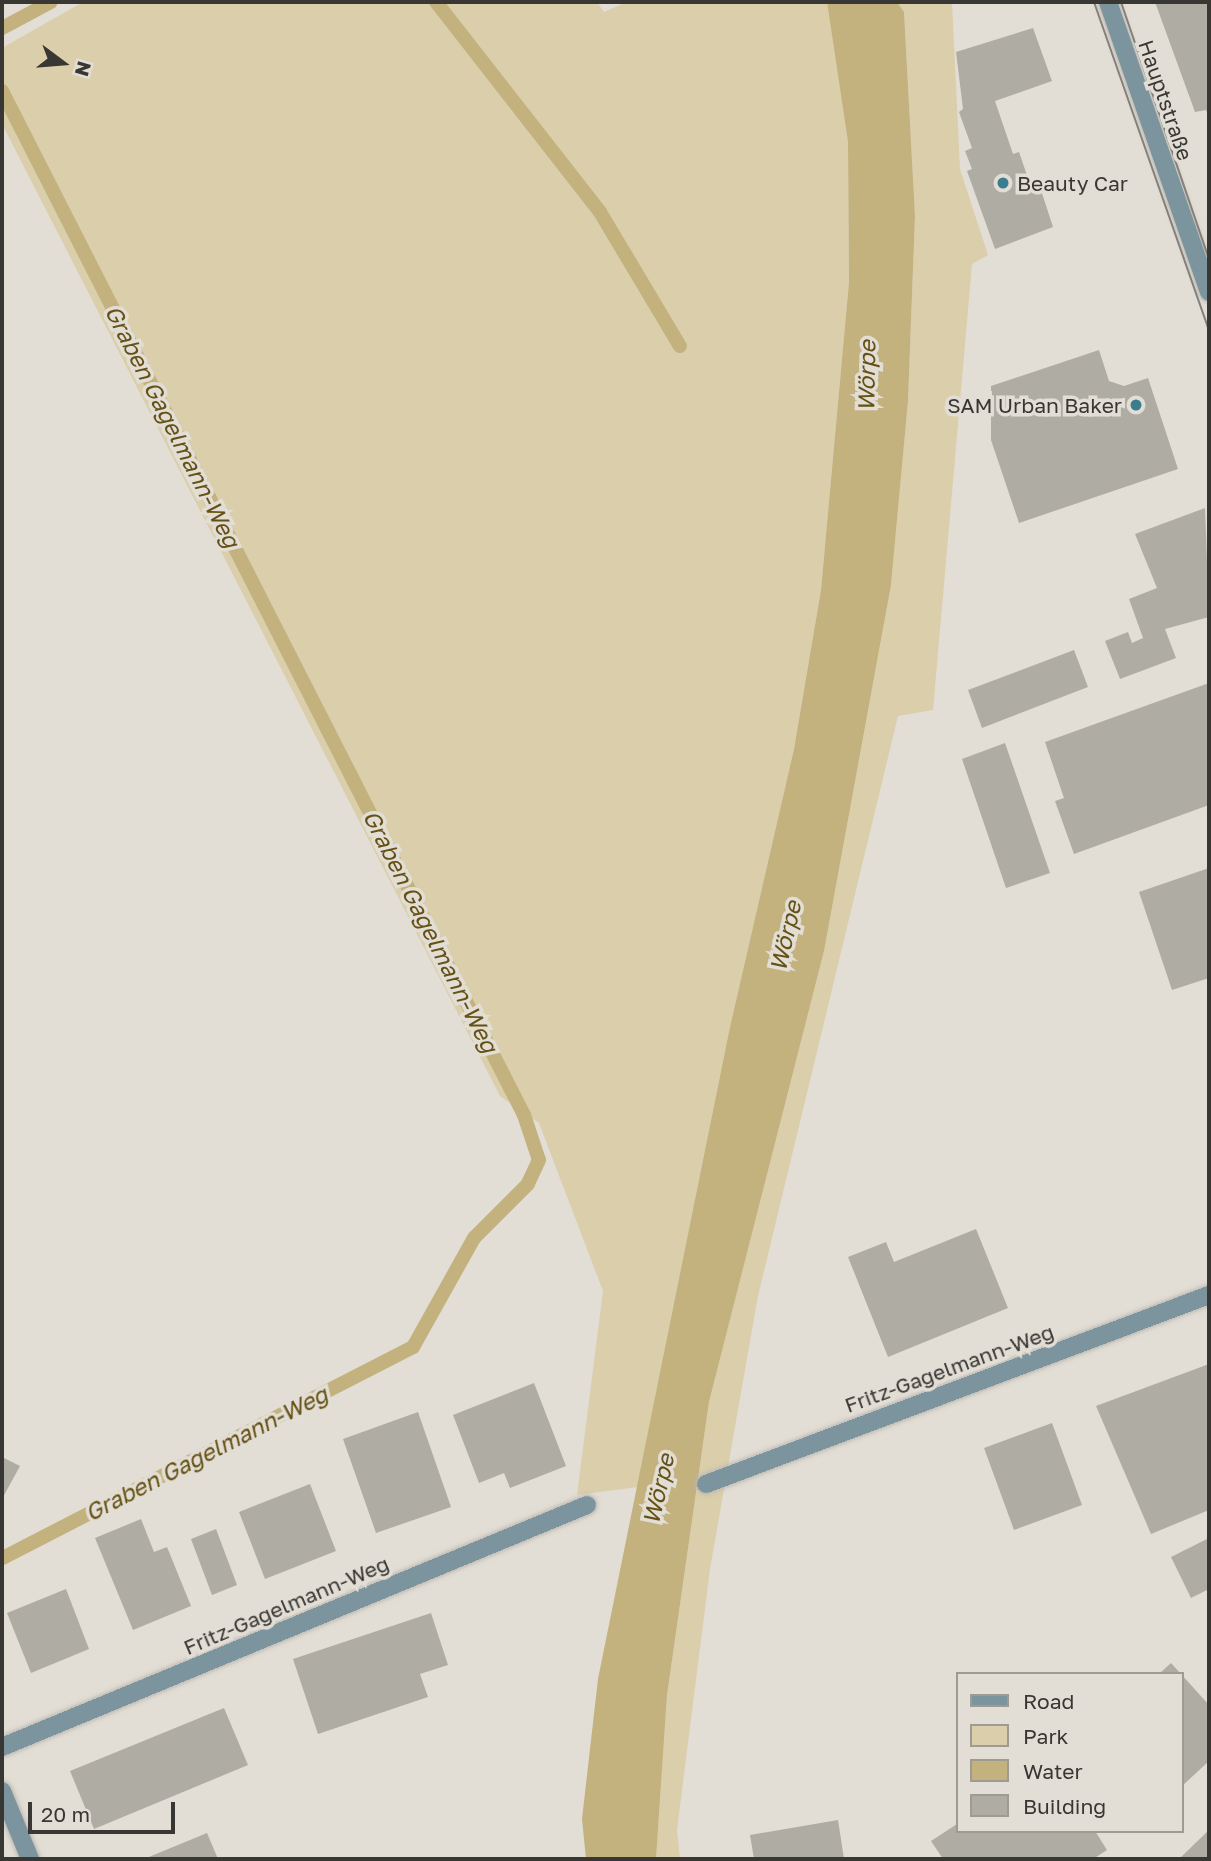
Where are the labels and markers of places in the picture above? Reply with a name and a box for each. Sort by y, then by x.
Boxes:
place label: Beauty Car [1017,170,1128,196]
marker: Beauty Car [995,175,1011,191]
place label: SAM Urban Baker [947,392,1122,418]
marker: SAM Urban Baker [1128,397,1144,413]

